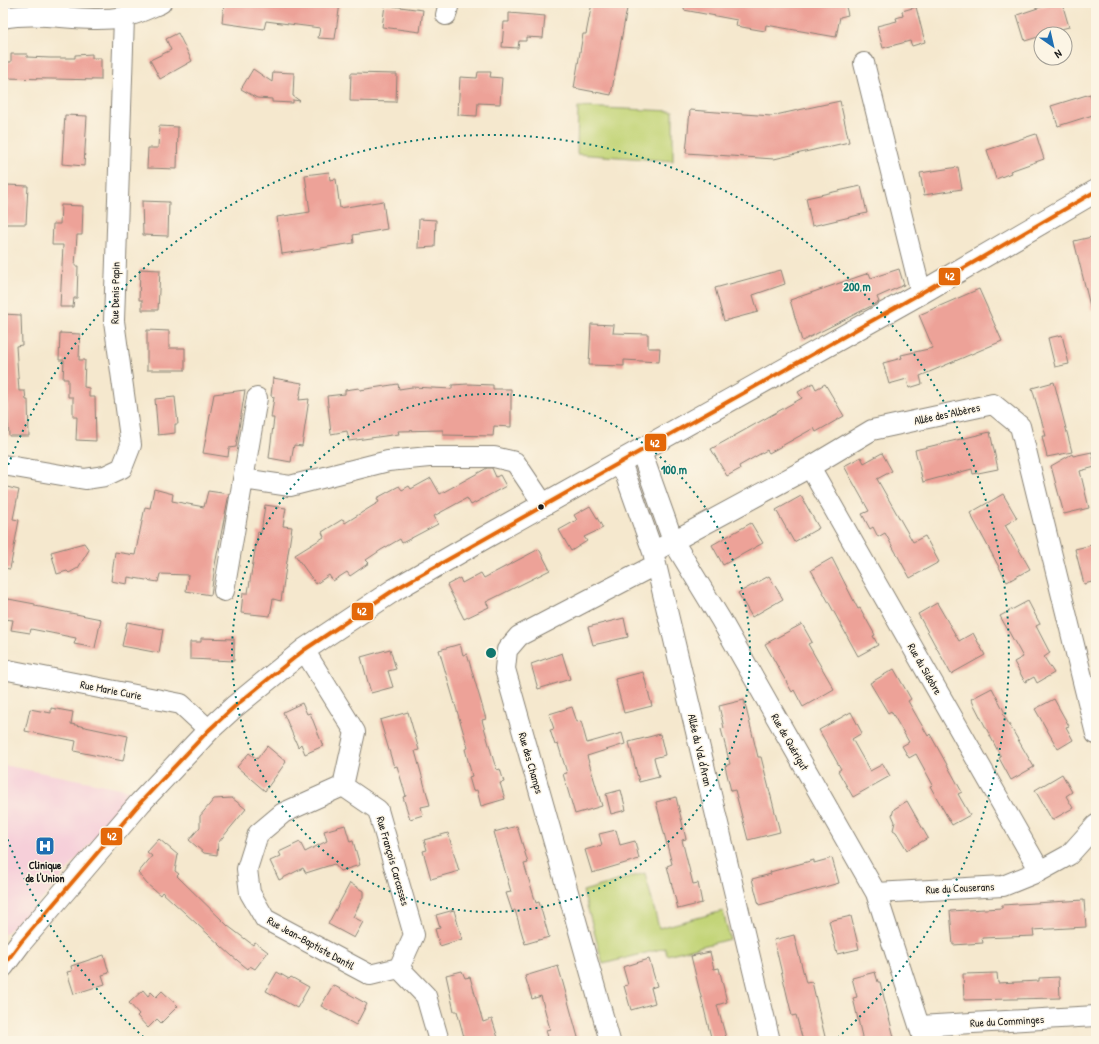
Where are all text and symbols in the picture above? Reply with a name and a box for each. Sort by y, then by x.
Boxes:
north arrow [1033,26,1073,66]
text: N [1052,47,1065,62]
street label: Rue Denis Papin [107,262,123,324]
line badge: 42 [938,267,961,286]
text: 42 [945,269,955,283]
text: 200 m [843,278,871,295]
street label: Allée des Albères [913,400,981,428]
line badge: 42 [644,433,667,452]
text: 42 [650,436,660,450]
text: 100 m [661,461,687,478]
unlabelled marker [536,502,546,512]
line badge: 42 [351,602,374,621]
text: 42 [357,604,367,618]
street label: Rue du Sidobre [905,641,946,698]
centre of rings [484,646,498,660]
street label: Rue Marie Curie [79,677,144,703]
street label: Rue de Quérigut [768,711,812,773]
street label: Allée du Val d'Aran [685,713,715,787]
street label: Rue des Champs [516,731,546,795]
street label: Rue François Carcasses [374,815,412,907]
line badge: 42 [100,827,123,846]
text: 42 [107,829,117,843]
hospital icon: Clinique de l'Union [34,835,56,857]
place label: Clinique de l'Union [26,858,64,885]
street label: Rue du Couserans [925,879,995,897]
street label: Rue Jean-Baptiste Dantil [265,913,357,973]
street label: Rue du Comminges [970,1012,1044,1030]

